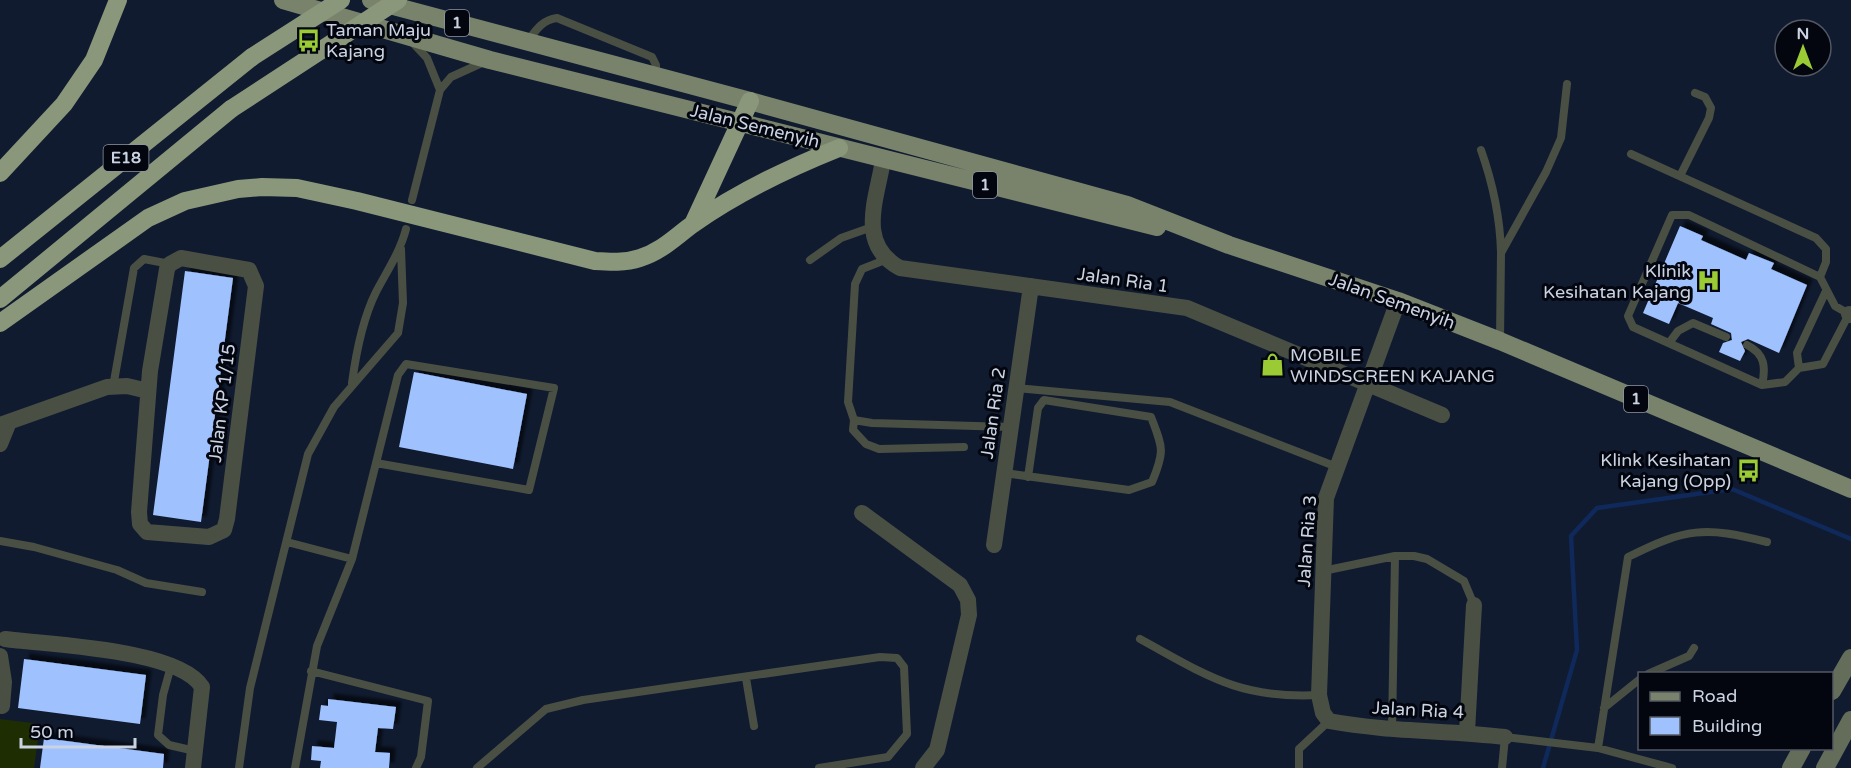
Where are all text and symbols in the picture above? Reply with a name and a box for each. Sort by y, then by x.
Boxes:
road number: 1 [445,10,469,36]
north arrow [1773,18,1833,78]
place label: Taman Maju Kajang [326,19,431,62]
text: N [1797,24,1809,44]
bus stop icon: Taman Maju Kajang [295,27,321,53]
street label: Jalan Semenyih [688,99,822,153]
road number: E18 [104,145,148,171]
road number: 1 [973,172,997,198]
place label: Klinik Kesihatan Kajang [1543,260,1691,303]
street label: Jalan Ria 1 [1076,263,1170,297]
street label: Jalan Semenyih [1326,268,1458,334]
hospital icon: Klinik Kesihatan Kajang [1696,268,1722,294]
street label: Jalan KP 1/15 [204,342,240,464]
place label: MOBILE WINDSCREEN KAJANG [1290,344,1495,387]
shop icon: MOBILE WINDSCREEN KAJANG [1259,352,1285,378]
street label: Jalan Ria 2 [976,366,1010,460]
road number: 1 [1624,386,1648,412]
place label: Klink Kesihatan Kajang (Opp) [1600,449,1731,492]
bus stop icon: Klink Kesihatan Kajang (Opp) [1736,457,1762,483]
street label: Jalan Ria 3 [1293,494,1321,588]
legend [1638,672,1833,750]
text: Road [1692,685,1737,707]
street label: Jalan Ria 4 [1371,697,1465,723]
scale bar [21,711,135,749]
text: Building [1692,715,1762,737]
text: 50 m [30,721,74,743]

